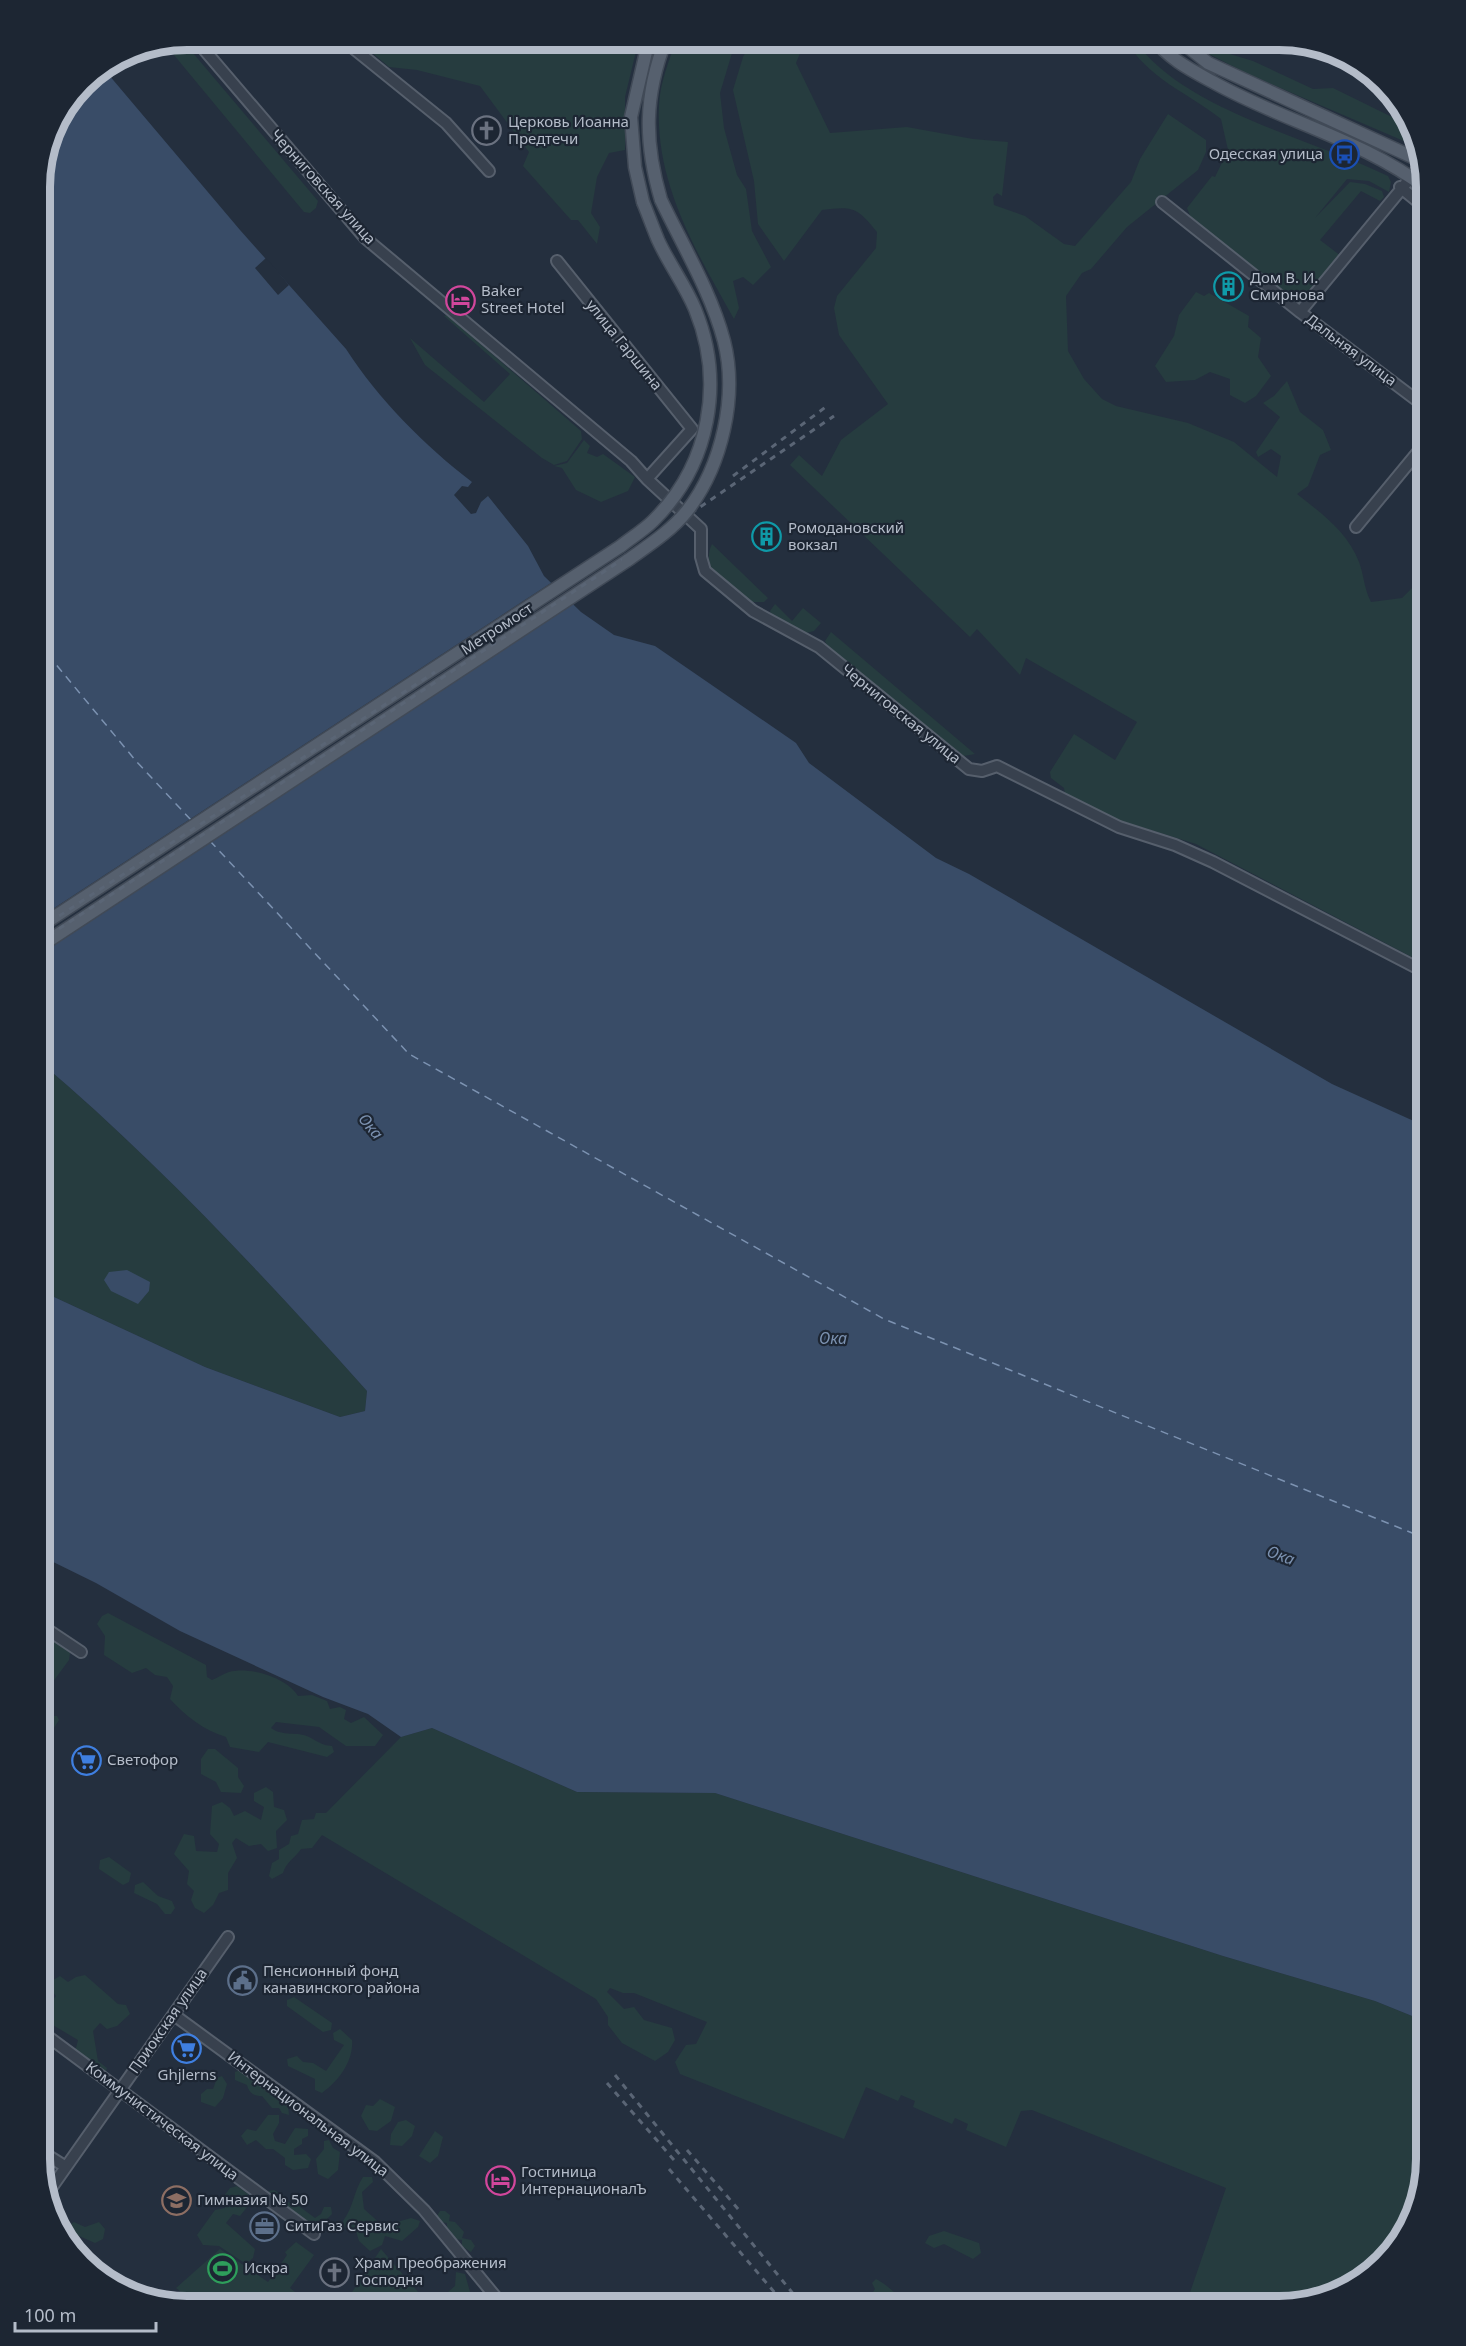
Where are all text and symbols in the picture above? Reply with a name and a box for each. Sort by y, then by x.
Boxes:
place label: Церковь Иоанна Предтечи [508,111,629,148]
church icon: Церковь Иоанна Предтечи [471,115,503,147]
street label: Черниговская улица [267,125,381,248]
bus stop icon: Одесская улица [1328,138,1360,170]
place label: Одесская улица [1209,143,1323,163]
place label: Дом В. И. Смирнова [1250,267,1324,304]
building icon: Дом В. И. Смирнова [1213,271,1245,303]
place label: Baker Street Hotel [481,280,565,317]
hotel icon: Baker Street Hotel [444,284,476,316]
street label: улица Гаршина [582,295,668,394]
street label: Дальняя улица [1302,308,1401,390]
place label: Ромодановский вокзал [788,517,904,554]
building icon: Ромодановский вокзал [751,521,783,553]
street label: Метромост [457,598,536,659]
street label: Черниговская улица [838,659,966,768]
water label: Ока [354,1108,388,1144]
water label: Ока [819,1327,847,1349]
water label: Ока [1264,1540,1298,1570]
supermarket icon: Светофор [70,1744,102,1776]
place label: Светофор [107,1749,178,1769]
place label: Пенсионный фонд канавинского района [263,1960,420,1997]
street label: Приокская улица [123,1964,211,2077]
public building icon: Пенсионный фонд канавинского района [226,1964,258,1996]
supermarket icon: Ghjlerns [171,2032,203,2064]
street label: Интернациональная улица [224,2046,393,2180]
street label: Коммунистическая улица [82,2056,243,2184]
place label: Ghjlerns [157,2064,217,2084]
place label: Гостиница ИнтернационалЪ [521,2161,647,2198]
hotel icon: Гостиница ИнтернационалЪ [484,2165,516,2197]
school or university icon: Гимназия № 50 [160,2184,192,2216]
place label: Гимназия № 50 [197,2189,308,2209]
office icon: СитиГаз Сервис [248,2210,280,2242]
place label: СитиГаз Сервис [285,2215,399,2235]
sports icon: Искра [207,2252,239,2284]
place label: Храм Преображения Господня [355,2252,507,2289]
church icon: Храм Преображения Господня [318,2256,350,2288]
place label: Искра [244,2257,288,2277]
scale bar [15,2295,156,2333]
text: 100 m [24,2303,76,2327]

